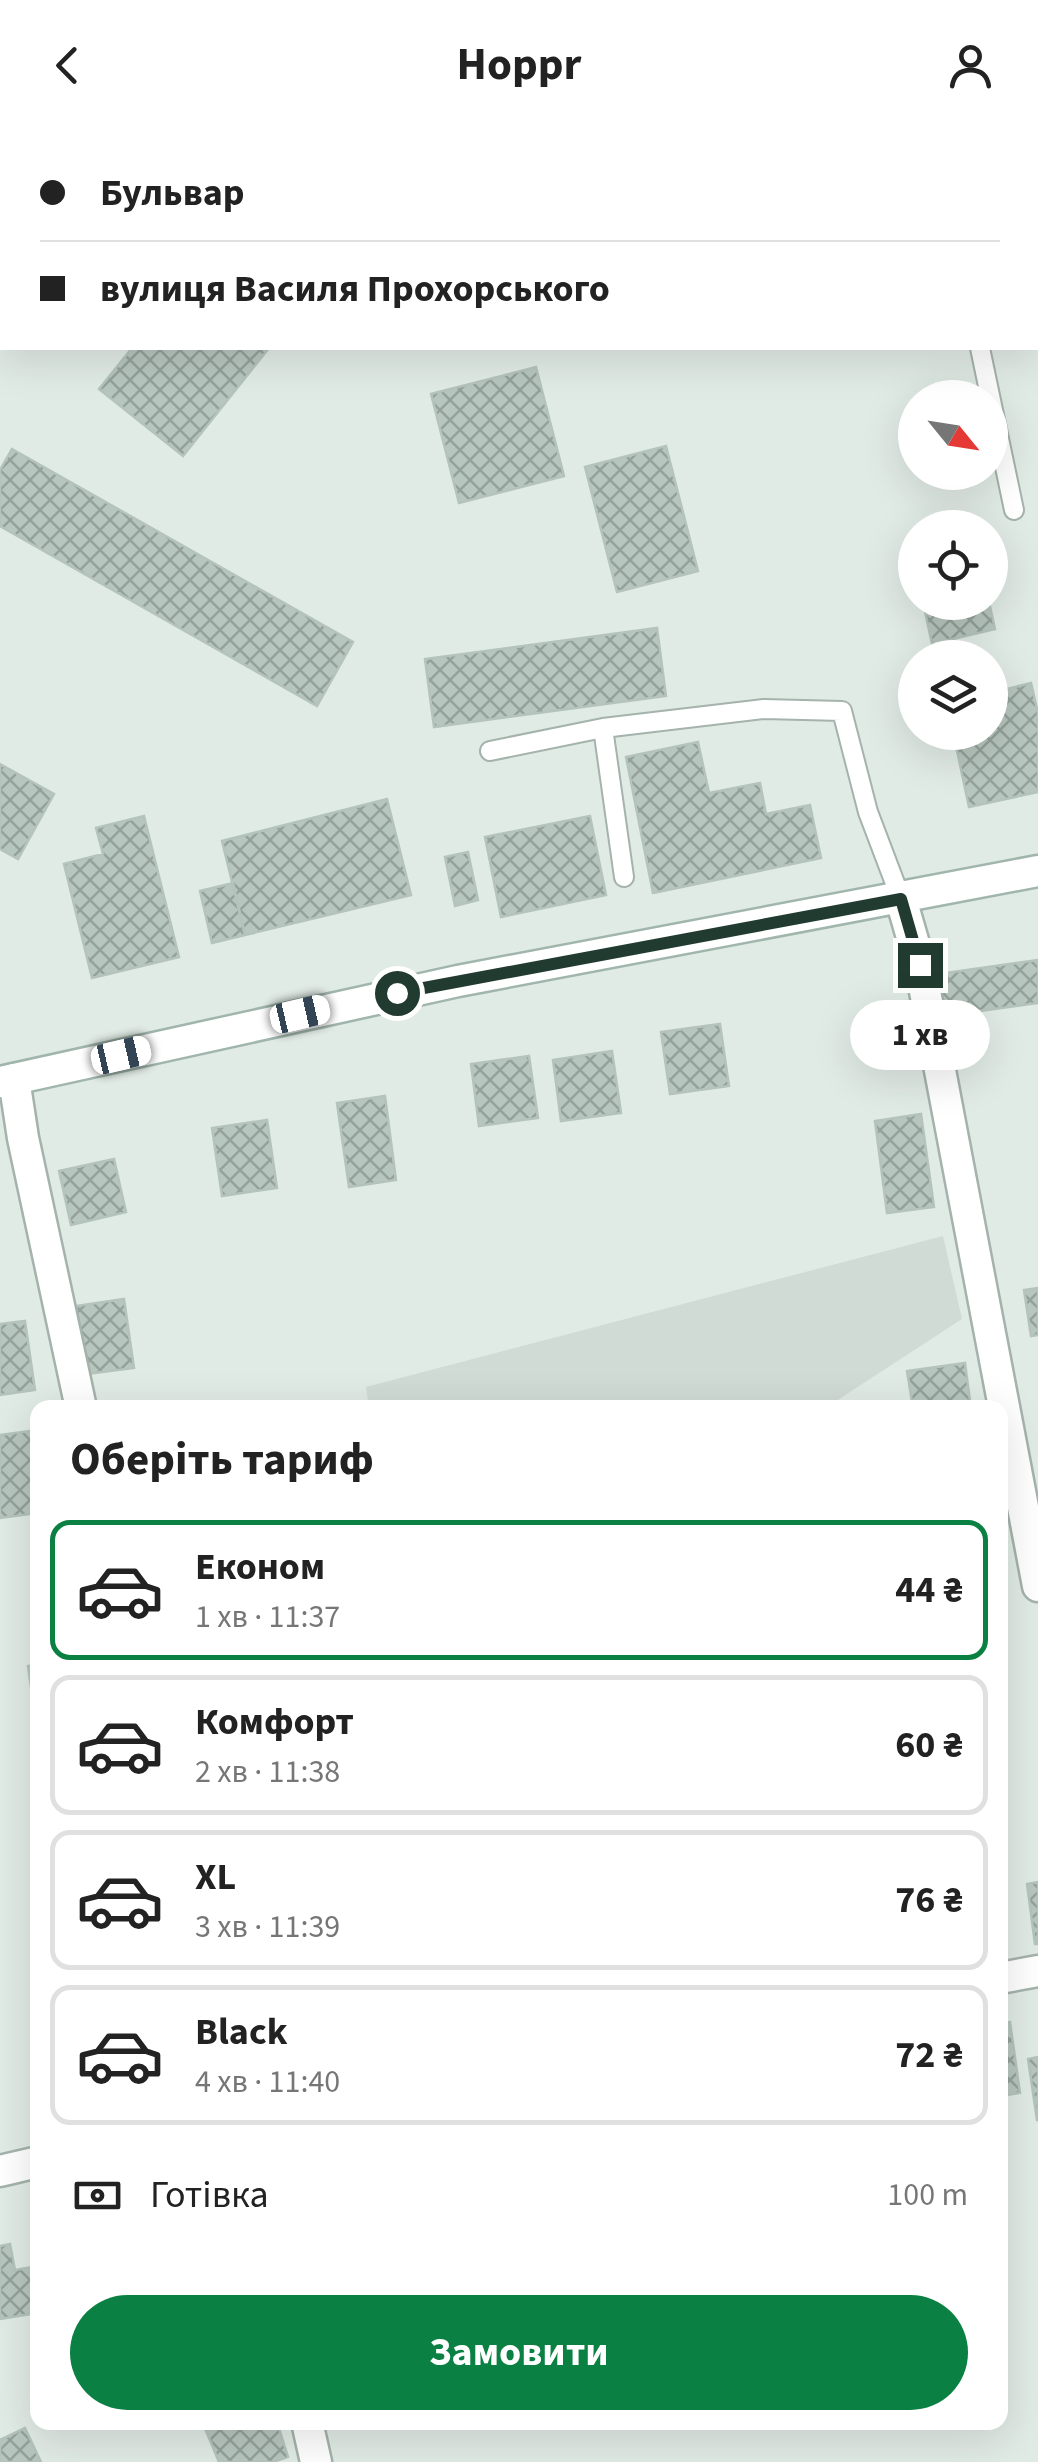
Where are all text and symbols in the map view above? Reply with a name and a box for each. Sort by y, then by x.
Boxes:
text: Hoppr [457,33,581,97]
icon: back [40,38,95,93]
icon: person [943,38,998,93]
text: Бульвар [100,166,245,220]
text: вулиця Василя Прохорського [100,262,610,316]
north arrow [898,380,1008,490]
map controls [898,380,1008,750]
button: locate [898,510,1008,620]
button: layers [898,640,1008,750]
route end [898,943,943,988]
route start [375,971,420,1016]
car [267,993,333,1035]
callout: 1 хв [850,1000,990,1070]
text: 1 хв [892,1012,948,1058]
car [88,1034,154,1076]
text: Оберіть тариф [70,1428,374,1492]
text: Економ [195,1540,325,1594]
icon: car [75,1545,165,1635]
text: 44 ₴ [895,1563,963,1617]
text: 1 хв · 11:37 [195,1594,340,1640]
text: Комфорт [195,1695,354,1749]
icon: car [75,1700,165,1790]
text: 60 ₴ [895,1718,963,1772]
text: 2 хв · 11:38 [195,1749,340,1795]
text: XL [195,1850,236,1904]
icon: car [75,1855,165,1945]
text: 76 ₴ [895,1873,963,1927]
text: 3 хв · 11:39 [195,1904,340,1950]
text: Black [195,2005,288,2059]
icon: car [75,2010,165,2100]
text: 72 ₴ [895,2028,963,2082]
text: 4 хв · 11:40 [195,2059,340,2105]
icon: cash [70,2168,125,2223]
text: Готівка [150,2168,269,2222]
text: 100 m [887,2172,968,2218]
button: Замовити [70,2295,968,2410]

